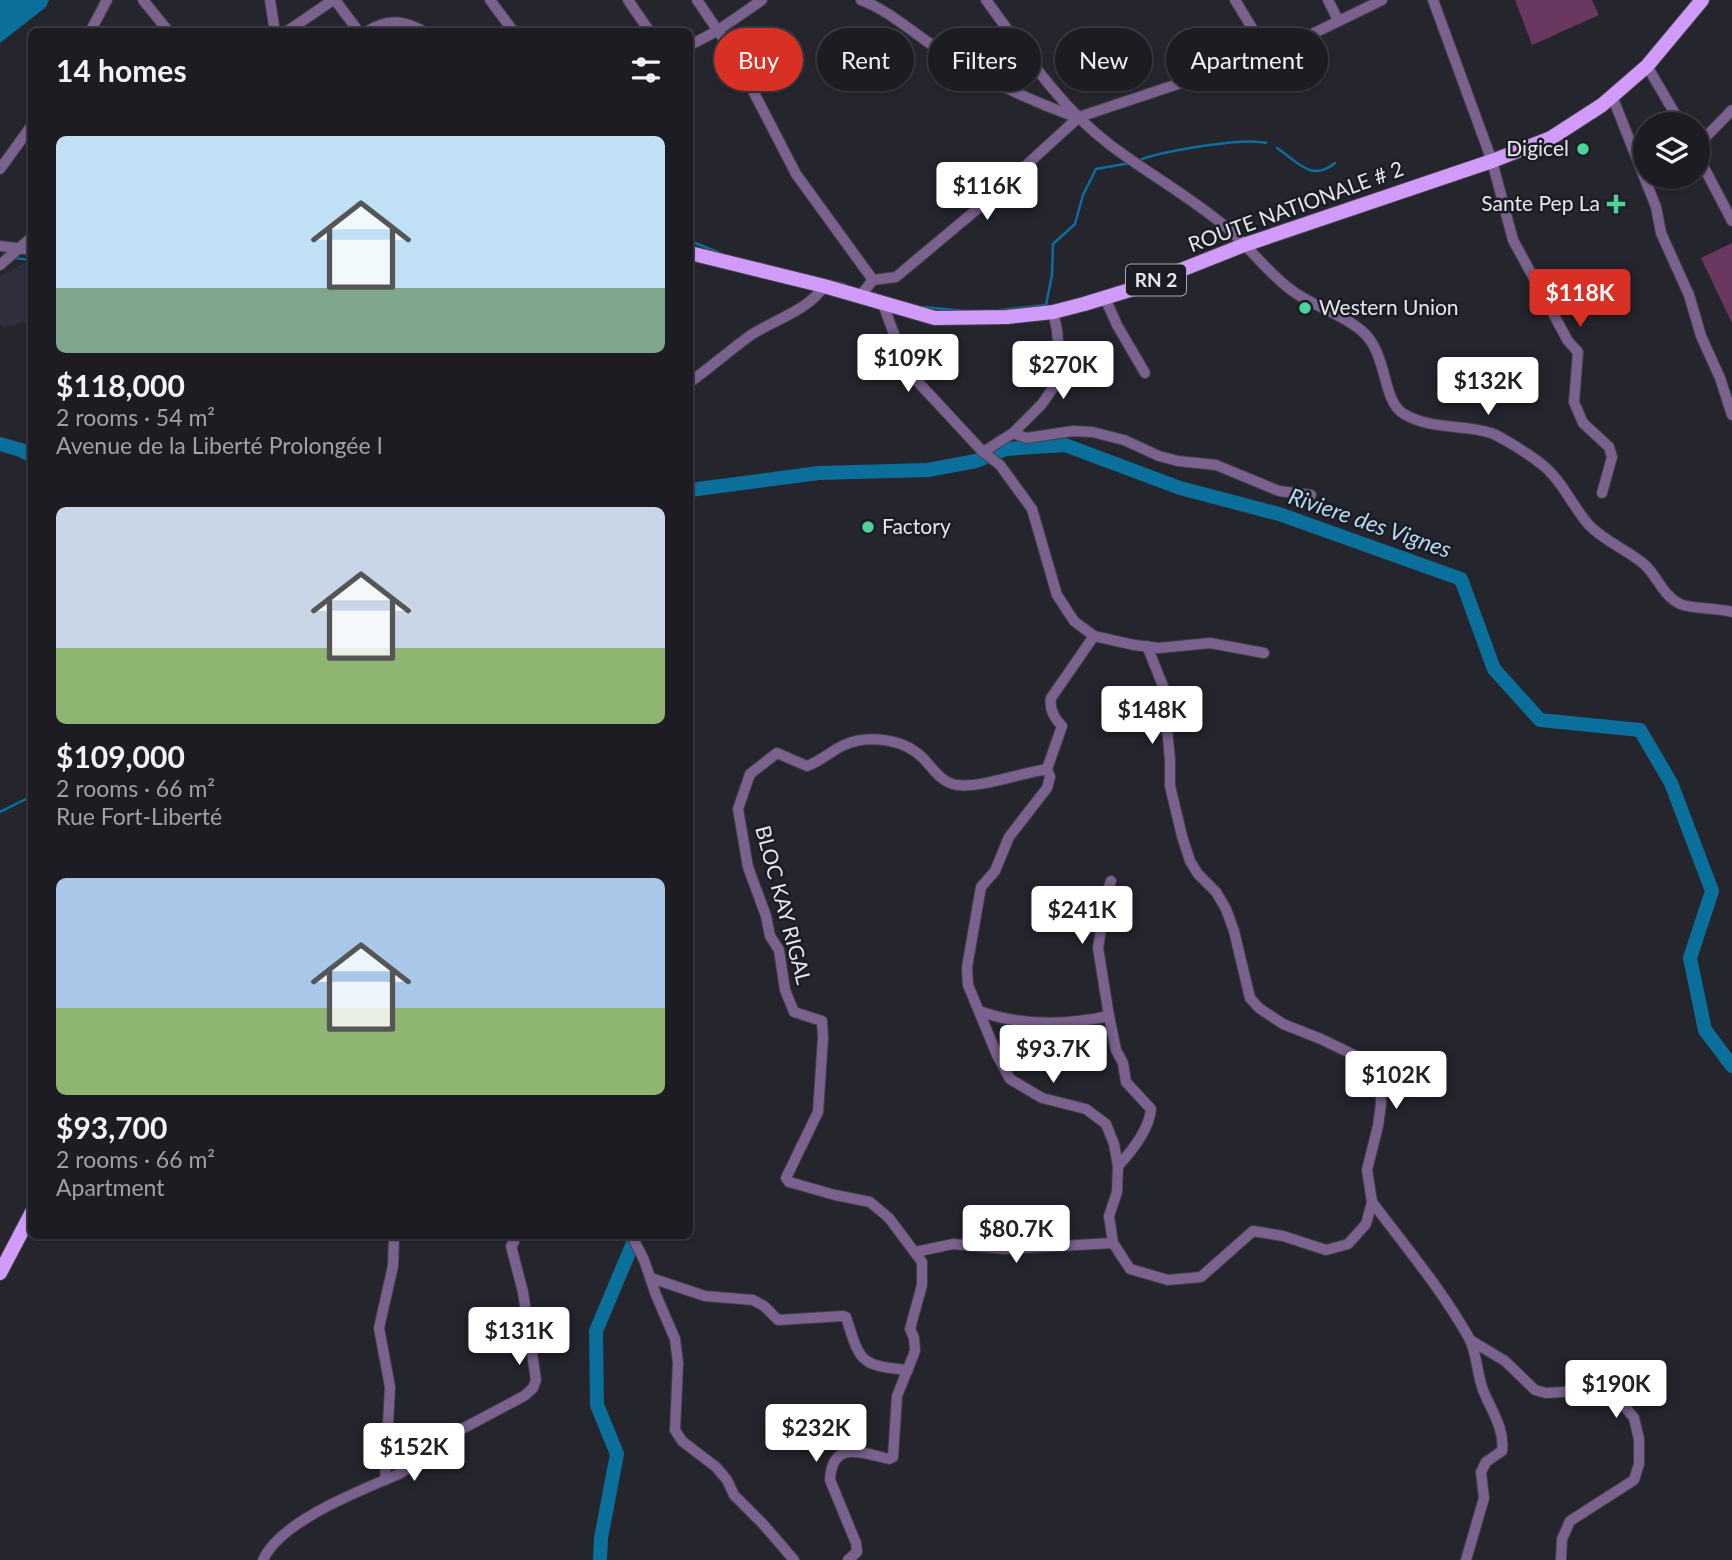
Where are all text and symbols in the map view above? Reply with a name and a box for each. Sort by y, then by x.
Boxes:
chip: Buy [714,28,803,91]
chip: Rent [817,28,914,91]
chip: Filters [928,28,1041,91]
chip: New [1055,28,1152,91]
chip: Apartment [1166,28,1328,91]
icon: filters [627,51,665,89]
text: 14 homes [56,52,187,88]
map controls [1633,112,1710,189]
button: layers [1633,112,1710,189]
place label: Digicel [1506,135,1569,160]
marker: Digicel [1575,141,1591,157]
street label: ROUTE NATIONALE # 2 [1184,155,1407,256]
pin: $116K [938,162,1036,222]
text: $116K [952,171,1022,199]
icon: home [298,182,424,308]
place label: Sante Pep La [1481,190,1600,215]
marker: Sante Pep La [1606,194,1626,214]
road number: RN 2 [1126,264,1186,296]
pin: $118K [1531,270,1629,329]
text: $118K [1545,278,1615,306]
place label: Western Union [1319,294,1459,319]
marker: Western Union [1297,300,1313,316]
pin: $109K [859,334,957,394]
pin: $270K [1014,342,1112,401]
text: $109K [873,343,943,371]
text: $270K [1028,350,1098,378]
pin: $132K [1439,358,1537,417]
text: $132K [1453,366,1523,394]
text: $118,000 [56,367,185,403]
text: 2 rooms · 54 m² [56,403,215,431]
text: Avenue de la Liberté Prolongée I [56,431,383,459]
water label: Riviere des Vignes [1285,481,1455,563]
place label: Factory [882,513,951,538]
marker: Factory [860,519,876,535]
icon: home [298,553,424,679]
pin: $148K [1103,686,1201,746]
text: $148K [1117,695,1187,723]
text: $109,000 [56,738,185,774]
text: 2 rooms · 66 m² [56,774,215,802]
text: Rue Fort-Liberté [56,802,222,830]
street label: BLOC KAY RIGAL [751,822,818,987]
pin: $241K [1033,886,1131,946]
text: $241K [1047,895,1117,923]
icon: home [298,924,424,1050]
pin: $93.7K [996,1026,1110,1085]
text: $93.7K [1016,1034,1090,1062]
pin: $102K [1347,1052,1445,1111]
text: $102K [1361,1060,1431,1088]
text: $93,700 [56,1109,167,1145]
text: 2 rooms · 66 m² [56,1145,215,1173]
text: Apartment [56,1173,164,1201]
pin: $80.7K [959,1206,1073,1265]
text: $80.7K [979,1214,1053,1242]
pin: $131K [470,1308,568,1367]
text: $131K [484,1316,554,1344]
pin: $190K [1567,1360,1665,1420]
text: $190K [1581,1369,1651,1397]
pin: $232K [767,1404,865,1464]
text: $232K [781,1413,851,1441]
pin: $152K [365,1424,463,1483]
text: $152K [379,1432,449,1460]

